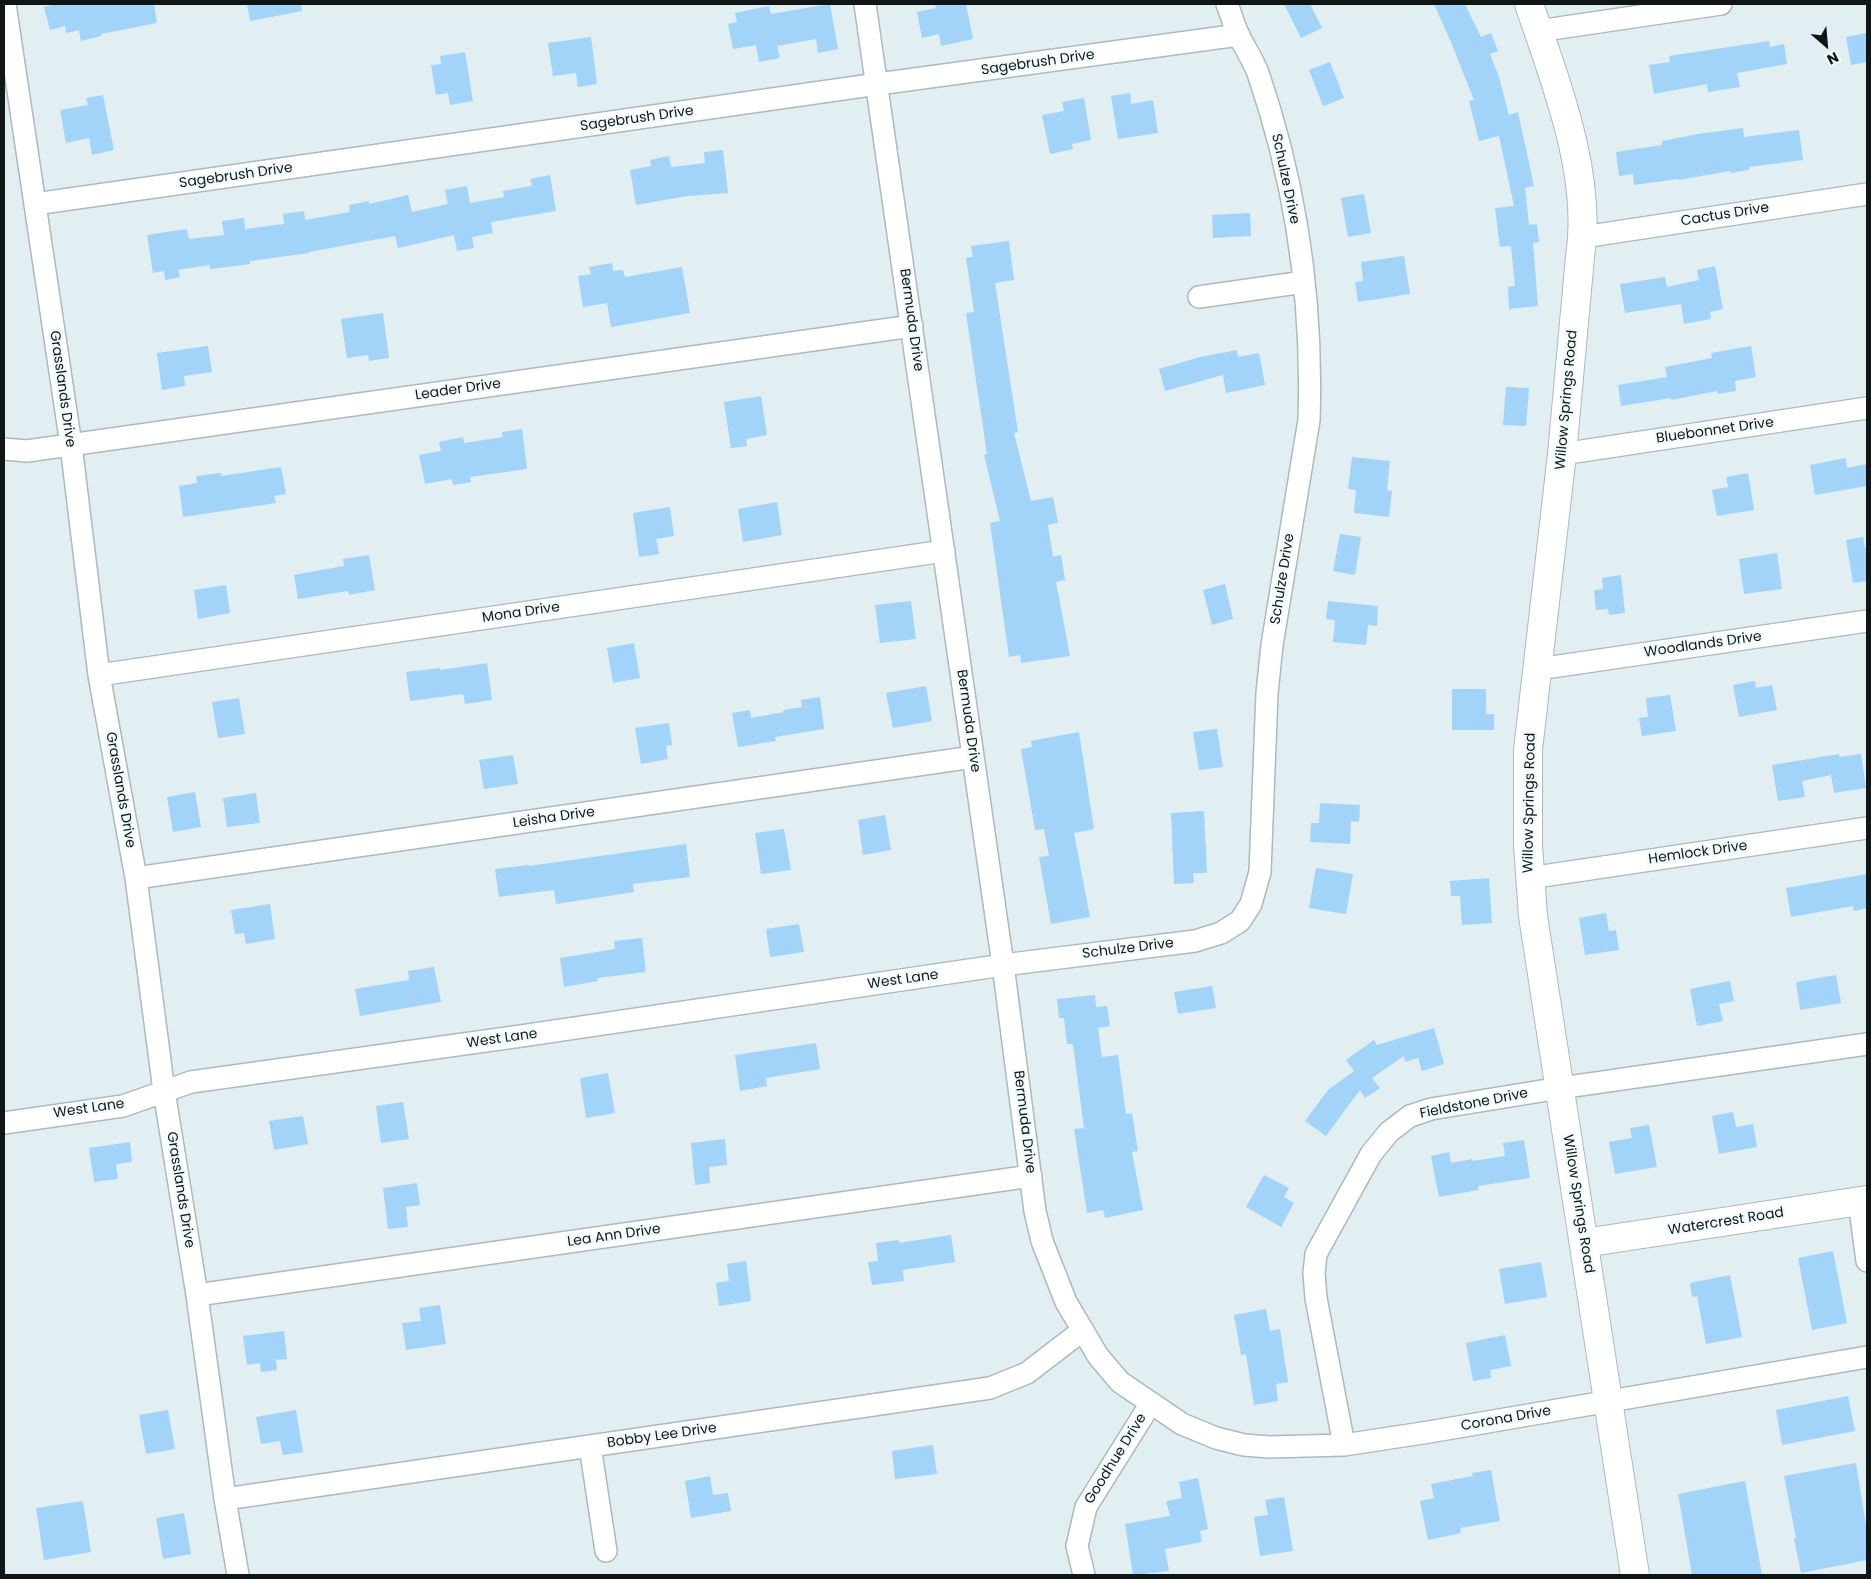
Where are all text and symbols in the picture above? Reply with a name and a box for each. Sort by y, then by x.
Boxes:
north arrow [1801,20,1851,70]
street label: Sagebrush Drive [980,47,1096,79]
text: N [1824,47,1842,70]
street label: Sagebrush Drive [579,103,695,135]
street label: Schulze Drive [1267,132,1303,226]
street label: Sagebrush Drive [178,160,294,192]
street label: Cactus Drive [1680,200,1770,230]
street label: Bermuda Drive [895,268,927,372]
street label: Willow Springs Road [1553,329,1581,471]
street label: Grasslands Drive [45,330,79,448]
street label: Leader Drive [414,376,502,404]
street label: Bluebonnet Drive [1655,414,1775,448]
street label: Schulze Drive [1268,532,1298,626]
street label: Mona Drive [481,599,561,627]
street label: Woodlands Drive [1643,628,1763,662]
street label: Bermuda Drive [952,669,984,773]
street label: Grasslands Drive [102,731,138,849]
street label: Willow Springs Road [1520,733,1540,873]
street label: Leisha Drive [512,804,596,832]
street label: Hemlock Drive [1647,838,1749,868]
street label: Schulze Drive [1081,935,1175,963]
street label: West Lane [866,967,940,993]
street label: West Lane [465,1026,539,1052]
street label: Bermuda Drive [1009,1070,1039,1174]
street label: Fieldstone Drive [1418,1085,1530,1123]
street label: West Lane [52,1096,126,1122]
street label: Grasslands Drive [162,1131,198,1249]
street label: Willow Springs Road [1559,1133,1597,1275]
street label: Watercrest Road [1667,1205,1785,1239]
street label: Lea Ann Drive [566,1221,662,1251]
street label: Corona Drive [1460,1403,1552,1435]
street label: Goodhue Drive [1081,1411,1151,1507]
street label: Bobby Lee Drive [606,1420,718,1452]

